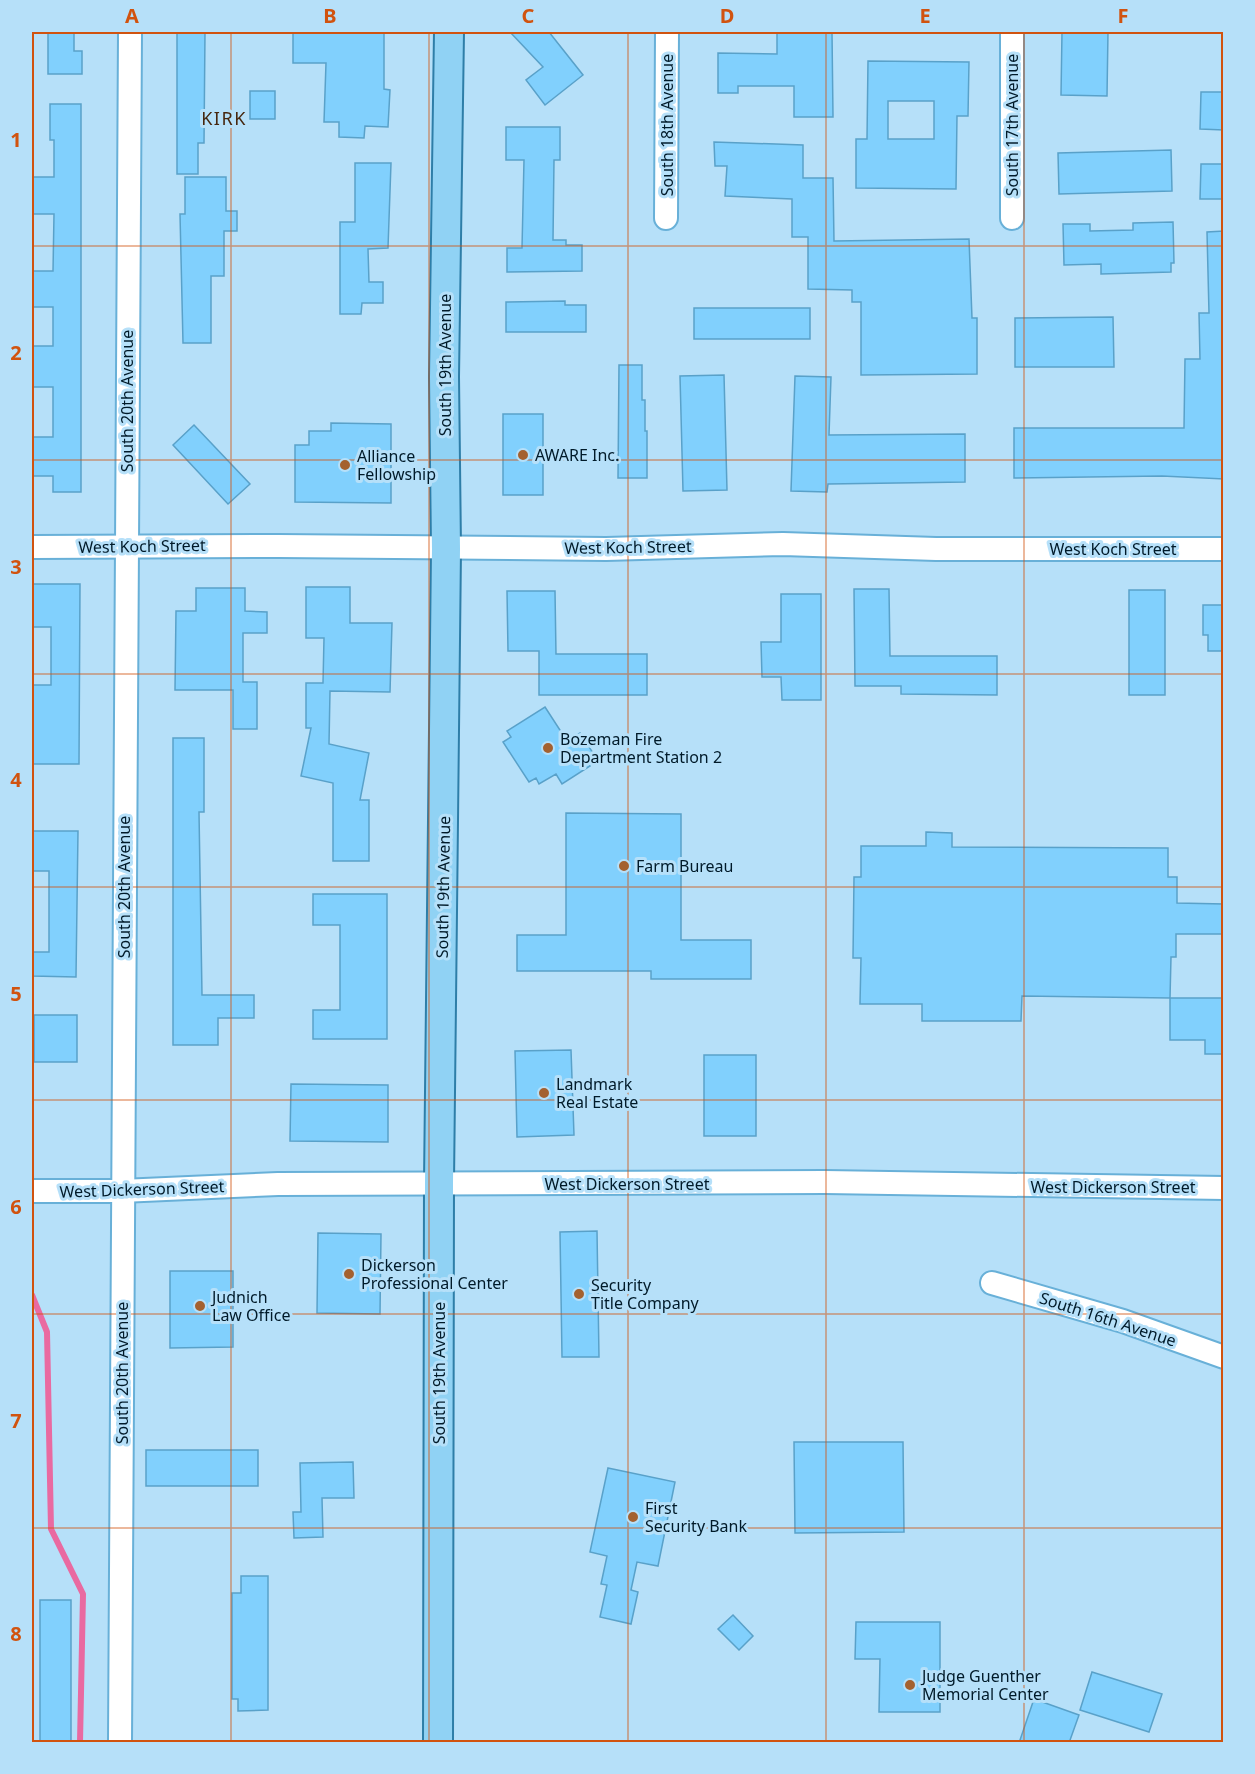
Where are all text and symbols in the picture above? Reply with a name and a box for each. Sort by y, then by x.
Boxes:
text: A [125,2,139,29]
text: B [323,2,337,29]
text: C [522,2,535,29]
text: D [720,2,734,29]
text: E [919,2,931,29]
text: F [1118,2,1128,29]
street label: South 18th Avenue [656,54,678,196]
street label: South 17th Avenue [1001,54,1023,196]
district label: KIRK [201,106,247,130]
text: 1 [10,126,22,153]
street label: South 19th Avenue [434,294,456,436]
street label: South 20th Avenue [116,330,138,472]
text: 2 [10,339,22,366]
place label: AWARE Inc. [535,444,619,466]
place label: Alliance Fellowship [357,445,436,485]
marker: AWARE Inc. [516,448,530,462]
marker: Alliance Fellowship [338,458,352,472]
street label: West Koch Street [78,534,206,558]
street label: West Koch Street [564,535,692,559]
street label: West Koch Street [1049,538,1177,560]
text: 3 [10,553,22,580]
place label: Bozeman Fire Department Station 2 [560,728,722,768]
marker: Bozeman Fire Department Station 2 [541,741,555,755]
text: 4 [10,766,22,793]
street label: South 20th Avenue [113,816,135,958]
street label: South 19th Avenue [431,816,455,958]
place label: Farm Bureau [636,855,733,877]
marker: Farm Bureau [617,859,631,873]
text: 5 [10,980,22,1007]
place label: Landmark Real Estate [556,1073,638,1113]
marker: Landmark Real Estate [537,1086,551,1100]
street label: West Dickerson Street [545,1173,710,1195]
street label: West Dickerson Street [59,1175,225,1203]
street label: West Dickerson Street [1031,1176,1196,1198]
text: 6 [10,1193,22,1220]
place label: Dickerson Professional Center [361,1254,508,1294]
marker: Dickerson Professional Center [342,1267,356,1281]
place label: Security Title Company [591,1274,700,1314]
place label: Judnich Law Office [210,1286,290,1326]
marker: Security Title Company [572,1287,586,1301]
street label: South 16th Avenue [1037,1287,1179,1351]
marker: Judnich Law Office [193,1299,207,1313]
street label: South 20th Avenue [111,1302,133,1444]
street label: South 19th Avenue [428,1302,450,1444]
text: 7 [10,1407,22,1434]
place label: First Security Bank [645,1497,747,1537]
marker: First Security Bank [626,1510,640,1524]
text: 8 [10,1620,22,1647]
place label: Judge Guenther Memorial Center [920,1665,1049,1705]
marker: Judge Guenther Memorial Center [903,1678,917,1692]

